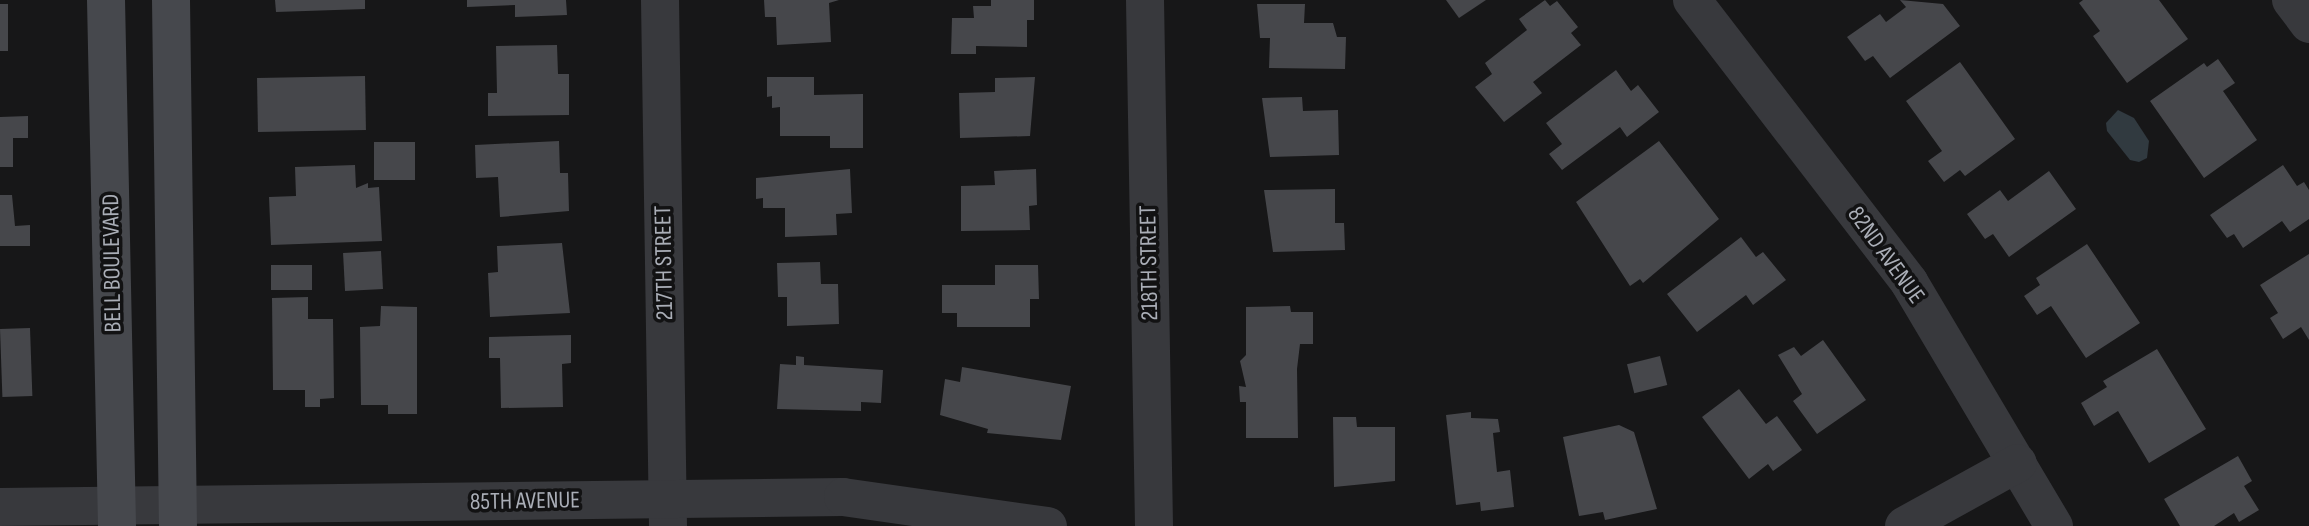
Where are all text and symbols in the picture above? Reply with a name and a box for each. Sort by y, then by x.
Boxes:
street label: BELL BOULEVARD [96,193,128,333]
street label: 82ND AVENUE [1841,201,1931,309]
street label: 217TH STREET [649,205,679,321]
street label: 218TH STREET [1134,205,1164,321]
street label: 85TH AVENUE [470,486,580,516]

